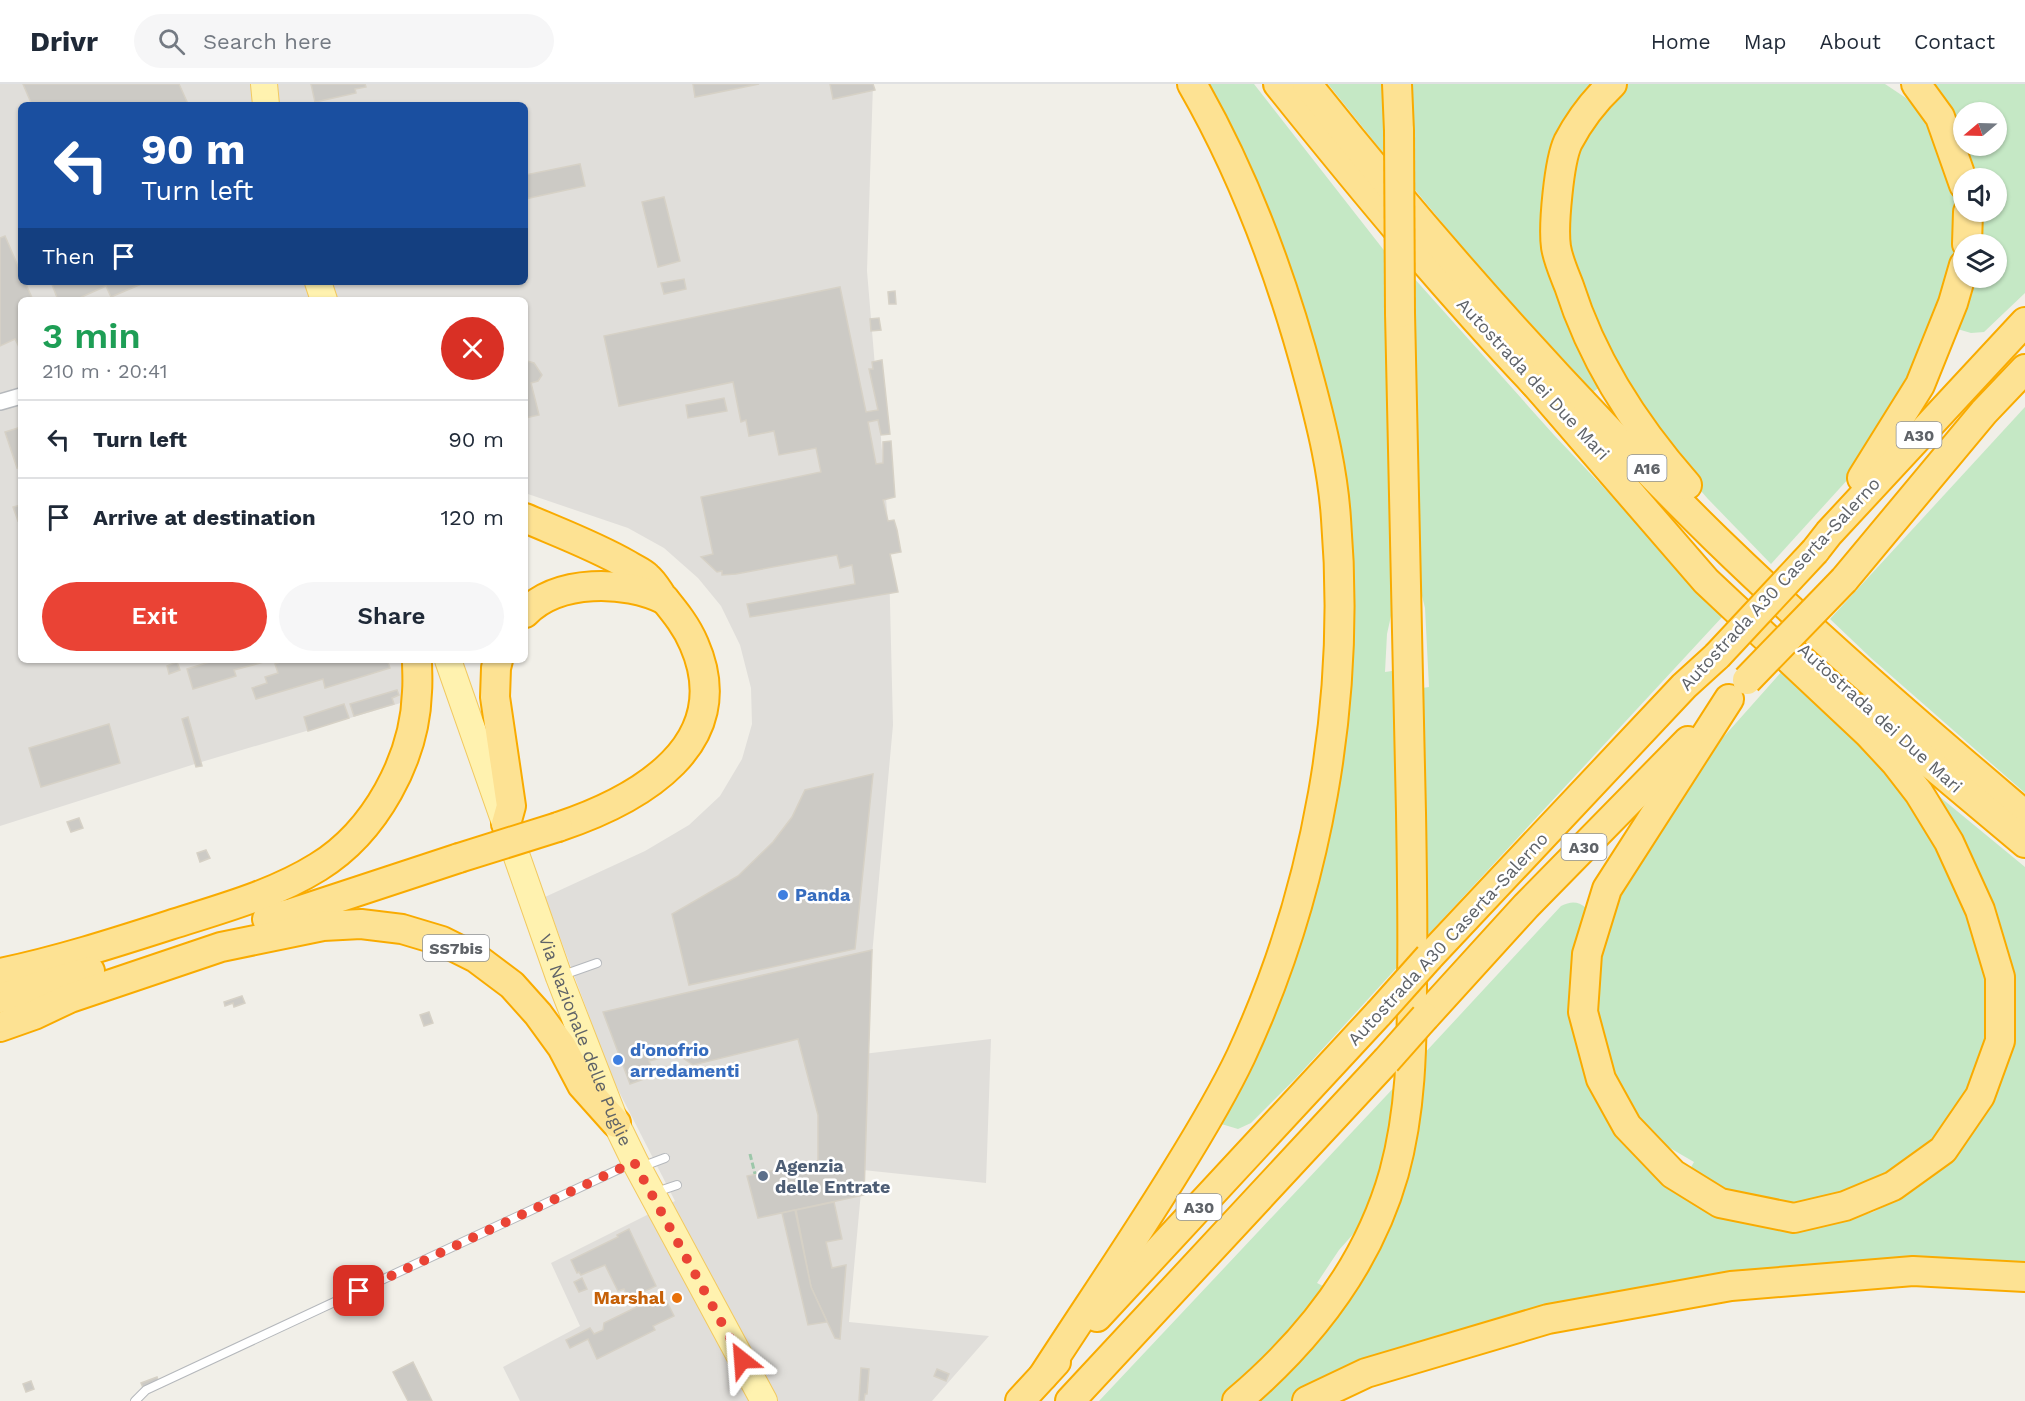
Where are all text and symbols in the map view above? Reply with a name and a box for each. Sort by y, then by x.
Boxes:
search box [134,14,554,68]
text: Drivr [30,25,98,58]
icon: search [155,25,188,58]
text: Search here [203,29,332,54]
text: Home [1651,29,1711,54]
text: Map [1744,29,1787,54]
text: About [1820,29,1881,54]
text: Contact [1914,29,1995,54]
north arrow [1953,102,2007,156]
map controls [1953,102,2007,288]
text: 90 m [141,125,245,174]
icon: left [42,126,120,204]
button: sound [1953,168,2007,222]
text: Turn left [141,175,253,207]
button: layers [1953,234,2007,288]
icon: arrive [107,240,140,273]
text: Then [42,244,95,269]
street label: Autostrada dei Due Mari [1453,293,1614,464]
text: 3 min [42,315,141,357]
button: close [441,317,504,380]
text: 210 m · 20:41 [42,359,168,383]
road number: A30 [1896,422,1942,448]
icon: left [42,423,75,456]
text: Turn left [93,427,187,452]
text: 90 m [448,427,504,452]
road number: A16 [1628,455,1666,481]
street label: Autostrada A30 Caserta-Salerno [1675,473,1884,695]
icon: arrive [42,501,75,534]
text: Arrive at destination [93,505,316,530]
text: 120 m [440,505,504,530]
button: Exit [42,582,267,651]
button: Share [279,582,504,651]
street label: Autostrada dei Due Mari [1794,638,1967,797]
street label: Autostrada A30 Caserta-Salerno [1343,828,1552,1050]
road number: A30 [1562,834,1606,860]
place label: Panda [795,884,851,905]
marker: Panda [776,888,790,902]
street label: Via Nazionale delle Puglie [535,931,637,1149]
road number: SS7bis [423,935,489,961]
place label: d'onofrio arredamenti [630,1039,740,1081]
marker: d'onofrio arredamenti [611,1053,625,1067]
place label: Agenzia delle Entrate [775,1155,890,1197]
marker: Agenzia delle Entrate [756,1169,770,1183]
road number: A30 [1176,1194,1222,1220]
pin [333,1265,384,1316]
icon: arrive [342,1274,375,1307]
place label: Marshal [594,1287,665,1308]
marker: Marshal [670,1291,684,1305]
position arrow [710,1328,774,1392]

